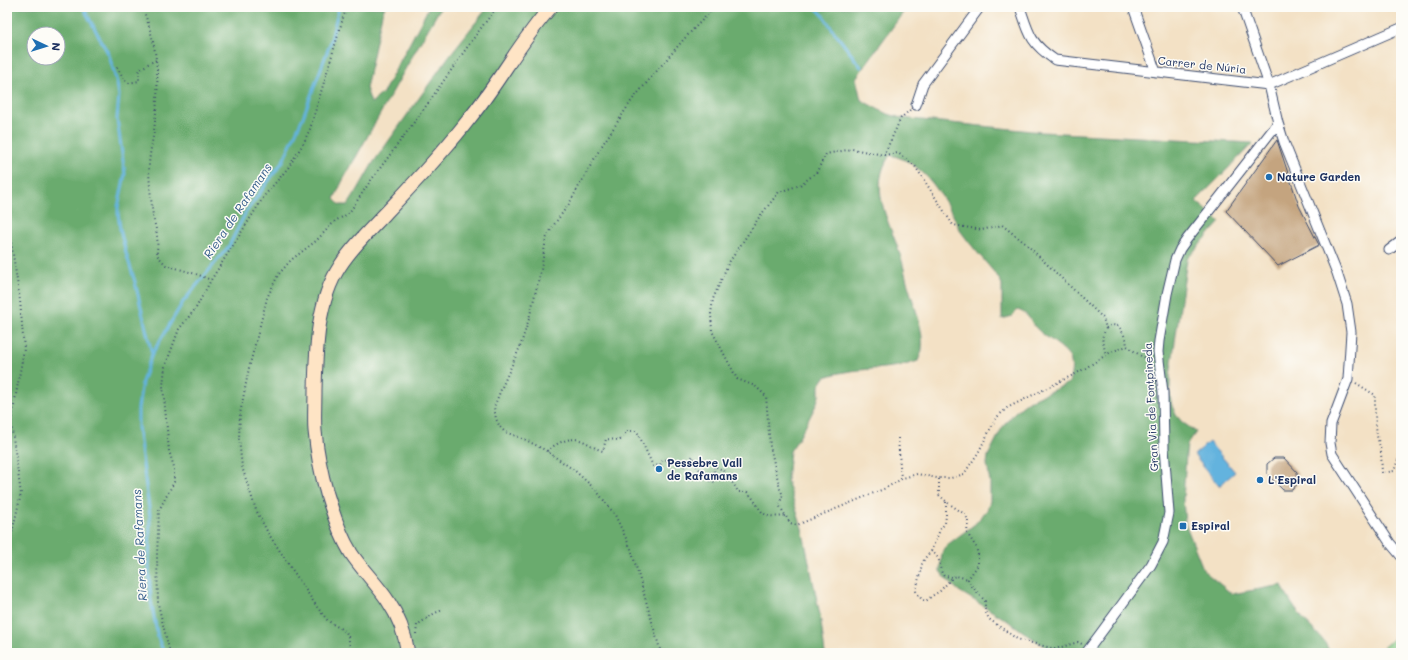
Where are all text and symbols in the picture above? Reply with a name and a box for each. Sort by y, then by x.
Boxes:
north arrow [26,26,66,66]
text: N [49,42,64,51]
street label: Carrer de Núria [1157,52,1247,77]
water label: Riera de Rafamans [199,159,275,261]
place label: Nature Garden [1277,169,1360,184]
marker: Nature Garden [1264,172,1274,182]
street label: Gran Via de Fontpineda [1140,342,1161,472]
place label: Pessebre Vall de Rafamans [667,455,742,483]
marker: Pessebre Vall de Rafamans [654,464,664,474]
place label: L'Espiral [1268,472,1316,487]
marker: L'Espiral [1255,475,1265,485]
water label: Riera de Rafamans [128,489,150,601]
place label: Espiral [1191,518,1230,533]
marker: Espiral [1178,521,1188,531]

